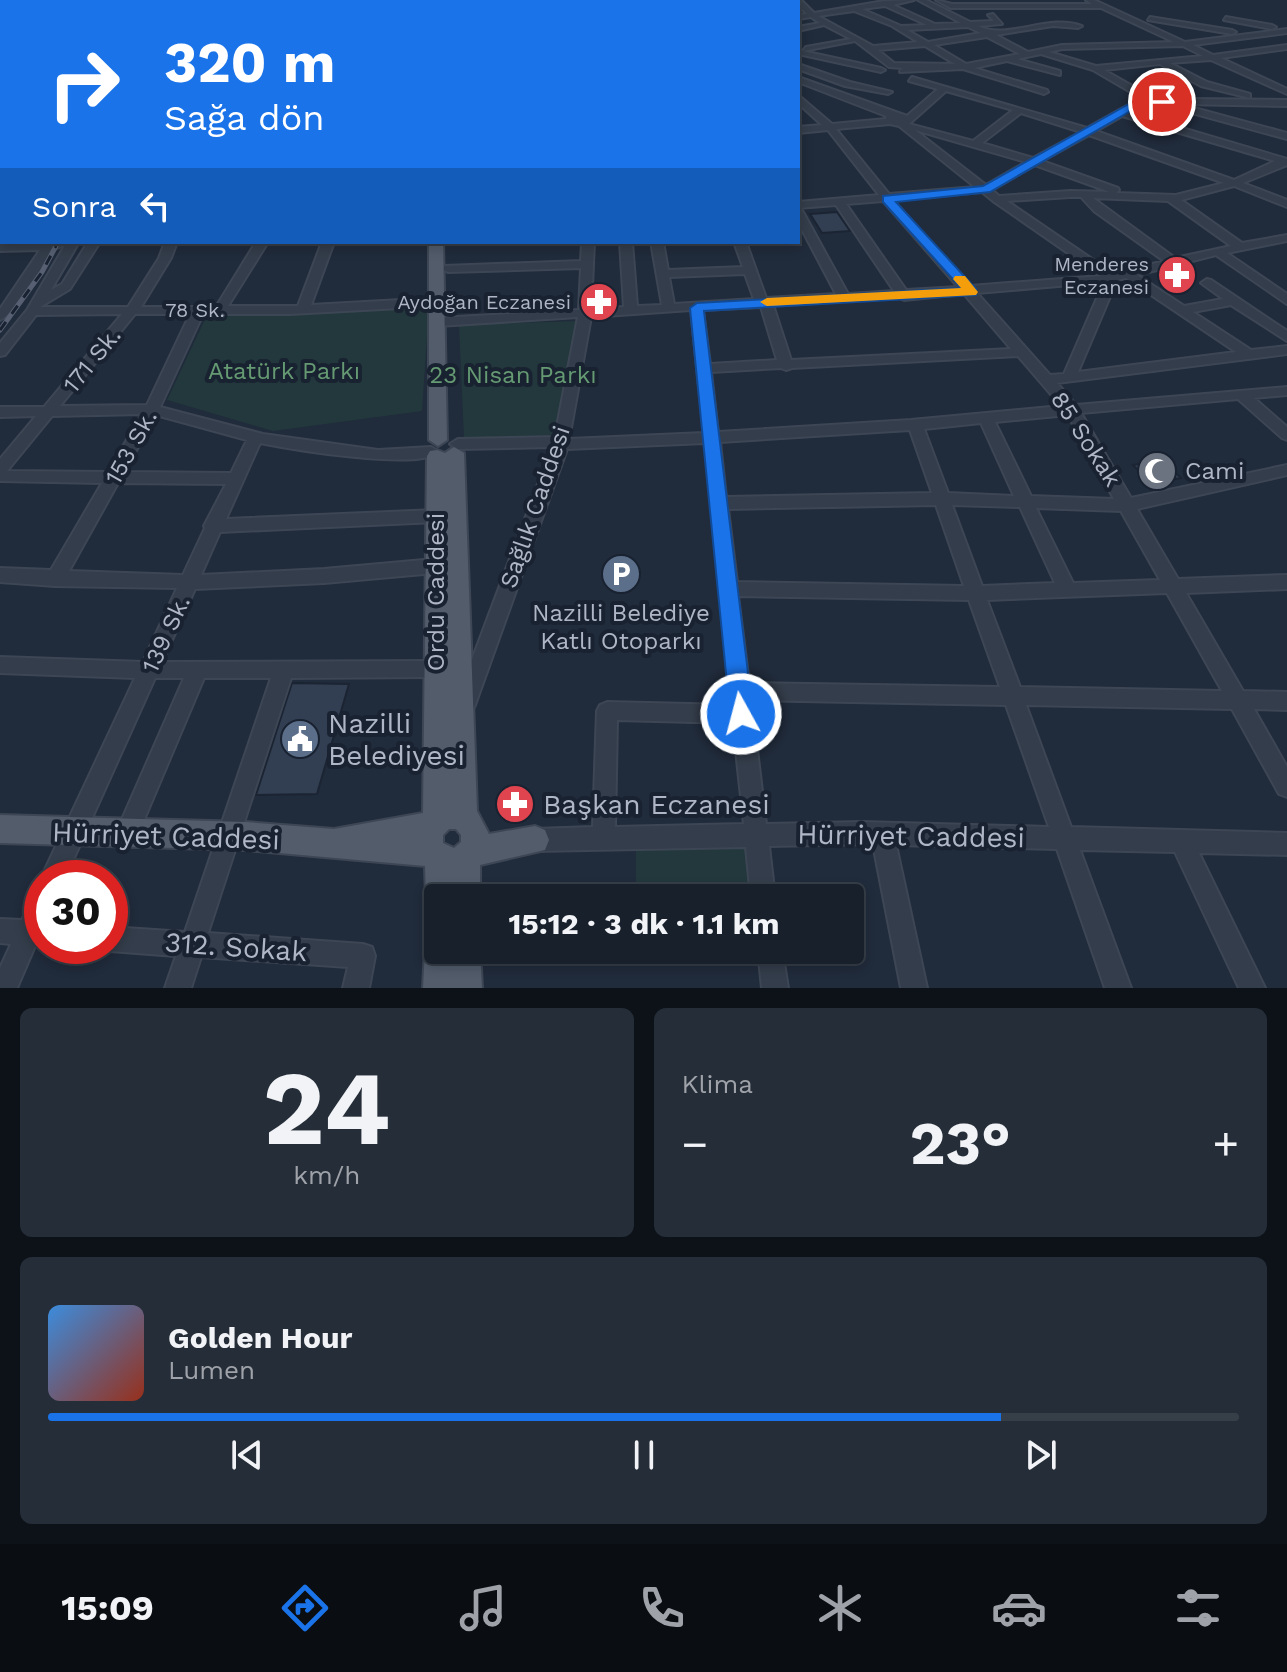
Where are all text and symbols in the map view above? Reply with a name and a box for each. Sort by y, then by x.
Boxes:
text: 320 m [164,30,335,96]
icon: right [32,32,136,136]
pin [1128,68,1196,136]
icon: arrive [1140,80,1184,124]
text: Sağa dön [164,97,325,139]
icon: left [133,184,177,228]
text: Sonra [32,189,117,224]
place label: Menderes Eczanesi [1054,252,1149,299]
pharmacy icon: Menderes Eczanesi [1156,254,1198,296]
pharmacy icon: Aydoğan Eczanesi [578,281,620,323]
place label: Aydoğan Eczanesi [397,290,571,314]
street label: 78 Sk. [165,298,225,322]
street label: 171 Sk. [57,322,127,398]
park label: Atatürk Parkı [208,357,360,385]
park label: 23 Nisan Parkı [429,361,597,389]
street label: 85 Sokak [1045,386,1127,492]
street label: 153 Sk. [99,405,163,489]
street label: Sağlık Caddesi [494,422,576,592]
mosque icon: Cami [1136,450,1178,492]
place label: Cami [1185,457,1244,485]
street label: Ordu Caddesi [422,513,450,671]
parking icon: Nazilli Belediye Katlı Otoparkı [600,553,642,595]
street label: 139 Sk. [136,591,196,677]
place label: Nazilli Belediye Katlı Otoparkı [532,599,710,655]
position arrow [699,672,783,756]
place label: Nazilli Belediyesi [328,707,465,772]
public building icon: Nazilli Belediyesi [279,718,321,760]
pharmacy icon: Başkan Eczanesi [494,783,536,825]
place label: Başkan Eczanesi [543,788,770,821]
street label: Hürriyet Caddesi [52,816,280,856]
street label: Hürriyet Caddesi [797,818,1025,854]
speed limit sign: 30 [24,860,128,964]
text: 15:12 · 3 dk · 1.1 km [508,906,780,941]
street label: 312. Sokak [164,926,308,968]
text: 24 [263,1047,391,1169]
text: Klima [682,1069,753,1099]
text: 23° [910,1108,1011,1179]
text: − [682,1118,708,1170]
text: + [1212,1118,1239,1170]
text: km/h [293,1160,360,1190]
text: Golden Hour [168,1320,352,1355]
text: Lumen [168,1355,255,1385]
icon: previous [225,1433,269,1477]
icon: pause [622,1433,666,1477]
icon: next [1019,1433,1063,1477]
icon: directions [277,1580,333,1636]
icon: music [455,1580,511,1636]
icon: phone [634,1580,690,1636]
icon: climate [812,1580,868,1636]
icon: car [991,1580,1047,1636]
icon: filters [1170,1580,1226,1636]
text: 15:09 [61,1587,154,1629]

